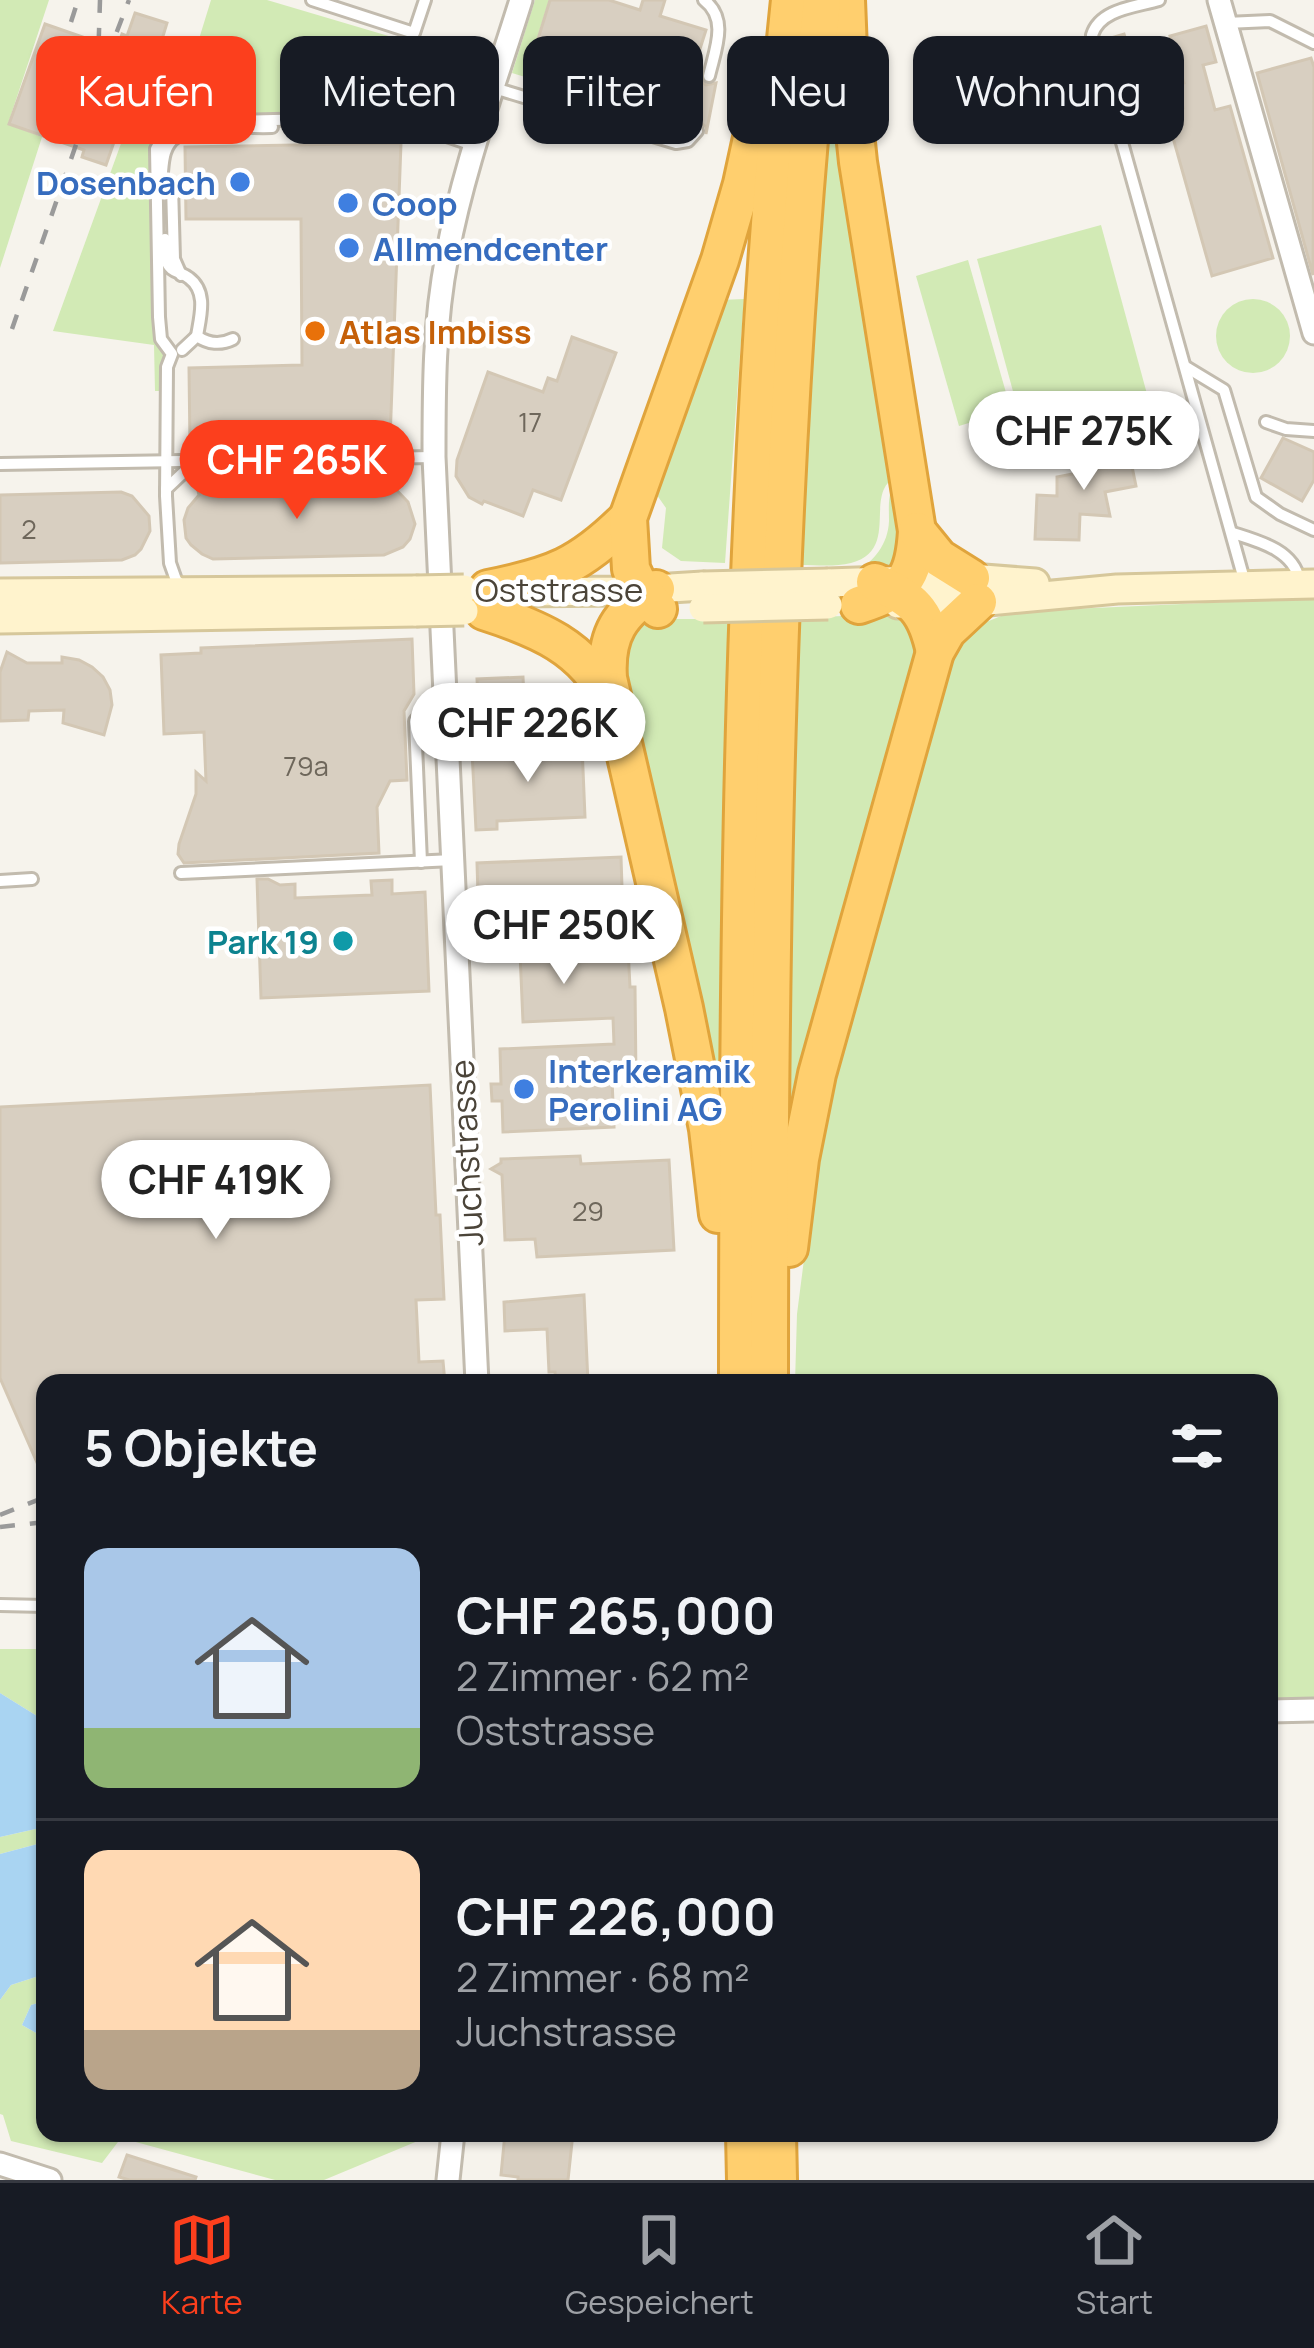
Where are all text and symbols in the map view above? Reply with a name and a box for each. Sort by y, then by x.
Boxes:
chip: Kaufen [36,36,256,144]
chip: Mieten [280,36,499,144]
chip: Filter [523,36,703,144]
chip: Neu [727,36,889,144]
chip: Wohnung [913,36,1184,144]
place label: Dosenbach [36,160,216,205]
marker: Dosenbach [227,169,253,195]
place label: Coop [372,181,458,226]
marker: Coop [335,190,361,216]
place label: Allmendcenter [373,226,608,271]
marker: Allmendcenter [336,235,362,261]
place label: Atlas Imbiss [339,309,532,354]
marker: Atlas Imbiss [302,318,328,344]
pin: CHF 275K [960,391,1208,493]
house number: 17 [518,403,542,440]
text: CHF 275K [995,403,1173,457]
pin: CHF 265K [173,420,421,522]
text: CHF 265K [207,432,387,486]
house number: 2 [21,510,37,547]
street label: Oststrasse [475,567,643,612]
pin: CHF 226K [404,683,652,785]
text: CHF 226K [437,695,619,749]
house number: 79a [283,747,329,784]
pin: CHF 250K [440,885,688,987]
text: CHF 250K [473,897,655,951]
place label: Park 19 [207,919,319,964]
marker: Park 19 [330,928,356,954]
place label: Interkeramik Perolini AG [548,1048,751,1131]
street label: Juchstrasse [439,1059,493,1247]
marker: Interkeramik Perolini AG [511,1076,537,1102]
pin: CHF 419K [92,1140,340,1242]
text: CHF 419K [128,1152,304,1206]
house number: 29 [572,1192,604,1229]
text: 5 Objekte [84,1412,318,1481]
icon: filters [1164,1413,1230,1479]
text: CHF 265,000 [456,1580,775,1649]
icon: home [180,1596,324,1740]
text: 2 Zimmer · 62 m² [456,1649,749,1703]
text: Oststrasse [456,1703,655,1757]
text: CHF 226,000 [456,1881,776,1950]
icon: home [180,1898,324,2042]
text: 2 Zimmer · 68 m² [456,1950,750,2004]
text: Juchstrasse [456,2004,677,2058]
tab: Karte [161,2207,243,2324]
tab: Gespeichert [565,2207,754,2324]
tab: Start [1076,2207,1153,2324]

